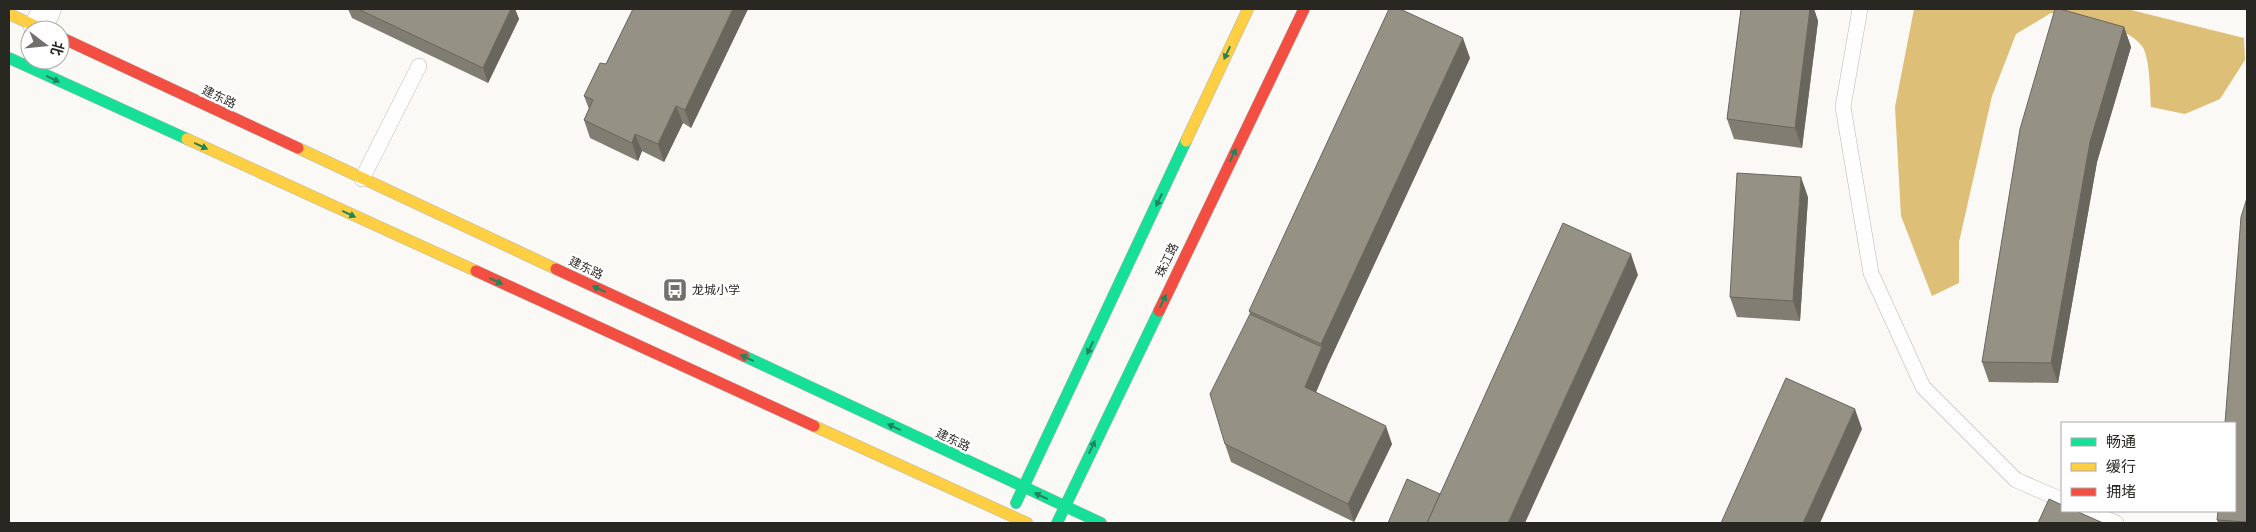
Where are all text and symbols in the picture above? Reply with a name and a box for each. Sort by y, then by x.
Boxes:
north arrow [20,20,70,70]
text: 北 [46,39,69,58]
one-way arrow [1223,46,1231,60]
one-way arrow [46,75,60,83]
street label: 建东路 [199,81,239,112]
one-way arrow [194,143,208,151]
one-way arrow [1230,148,1238,162]
one-way arrow [1154,193,1162,207]
one-way arrow [342,210,356,218]
street label: 珠江路 [1151,240,1182,280]
street label: 建东路 [566,252,606,283]
bus stop icon: 龙城小学 [662,277,688,303]
one-way arrow [489,278,503,286]
place label: 龙城小学 [692,281,740,298]
one-way arrow [592,285,606,293]
one-way arrow [1159,294,1167,308]
one-way arrow [1086,341,1094,355]
one-way arrow [739,354,754,362]
legend [2061,422,2236,512]
one-way arrow [887,423,901,431]
street label: 建东路 [933,424,973,455]
text: 畅通 [2106,431,2136,452]
one-way arrow [1088,440,1096,454]
text: 缓行 [2106,456,2136,477]
text: 拥堵 [2106,481,2136,502]
one-way arrow [1034,492,1048,500]

